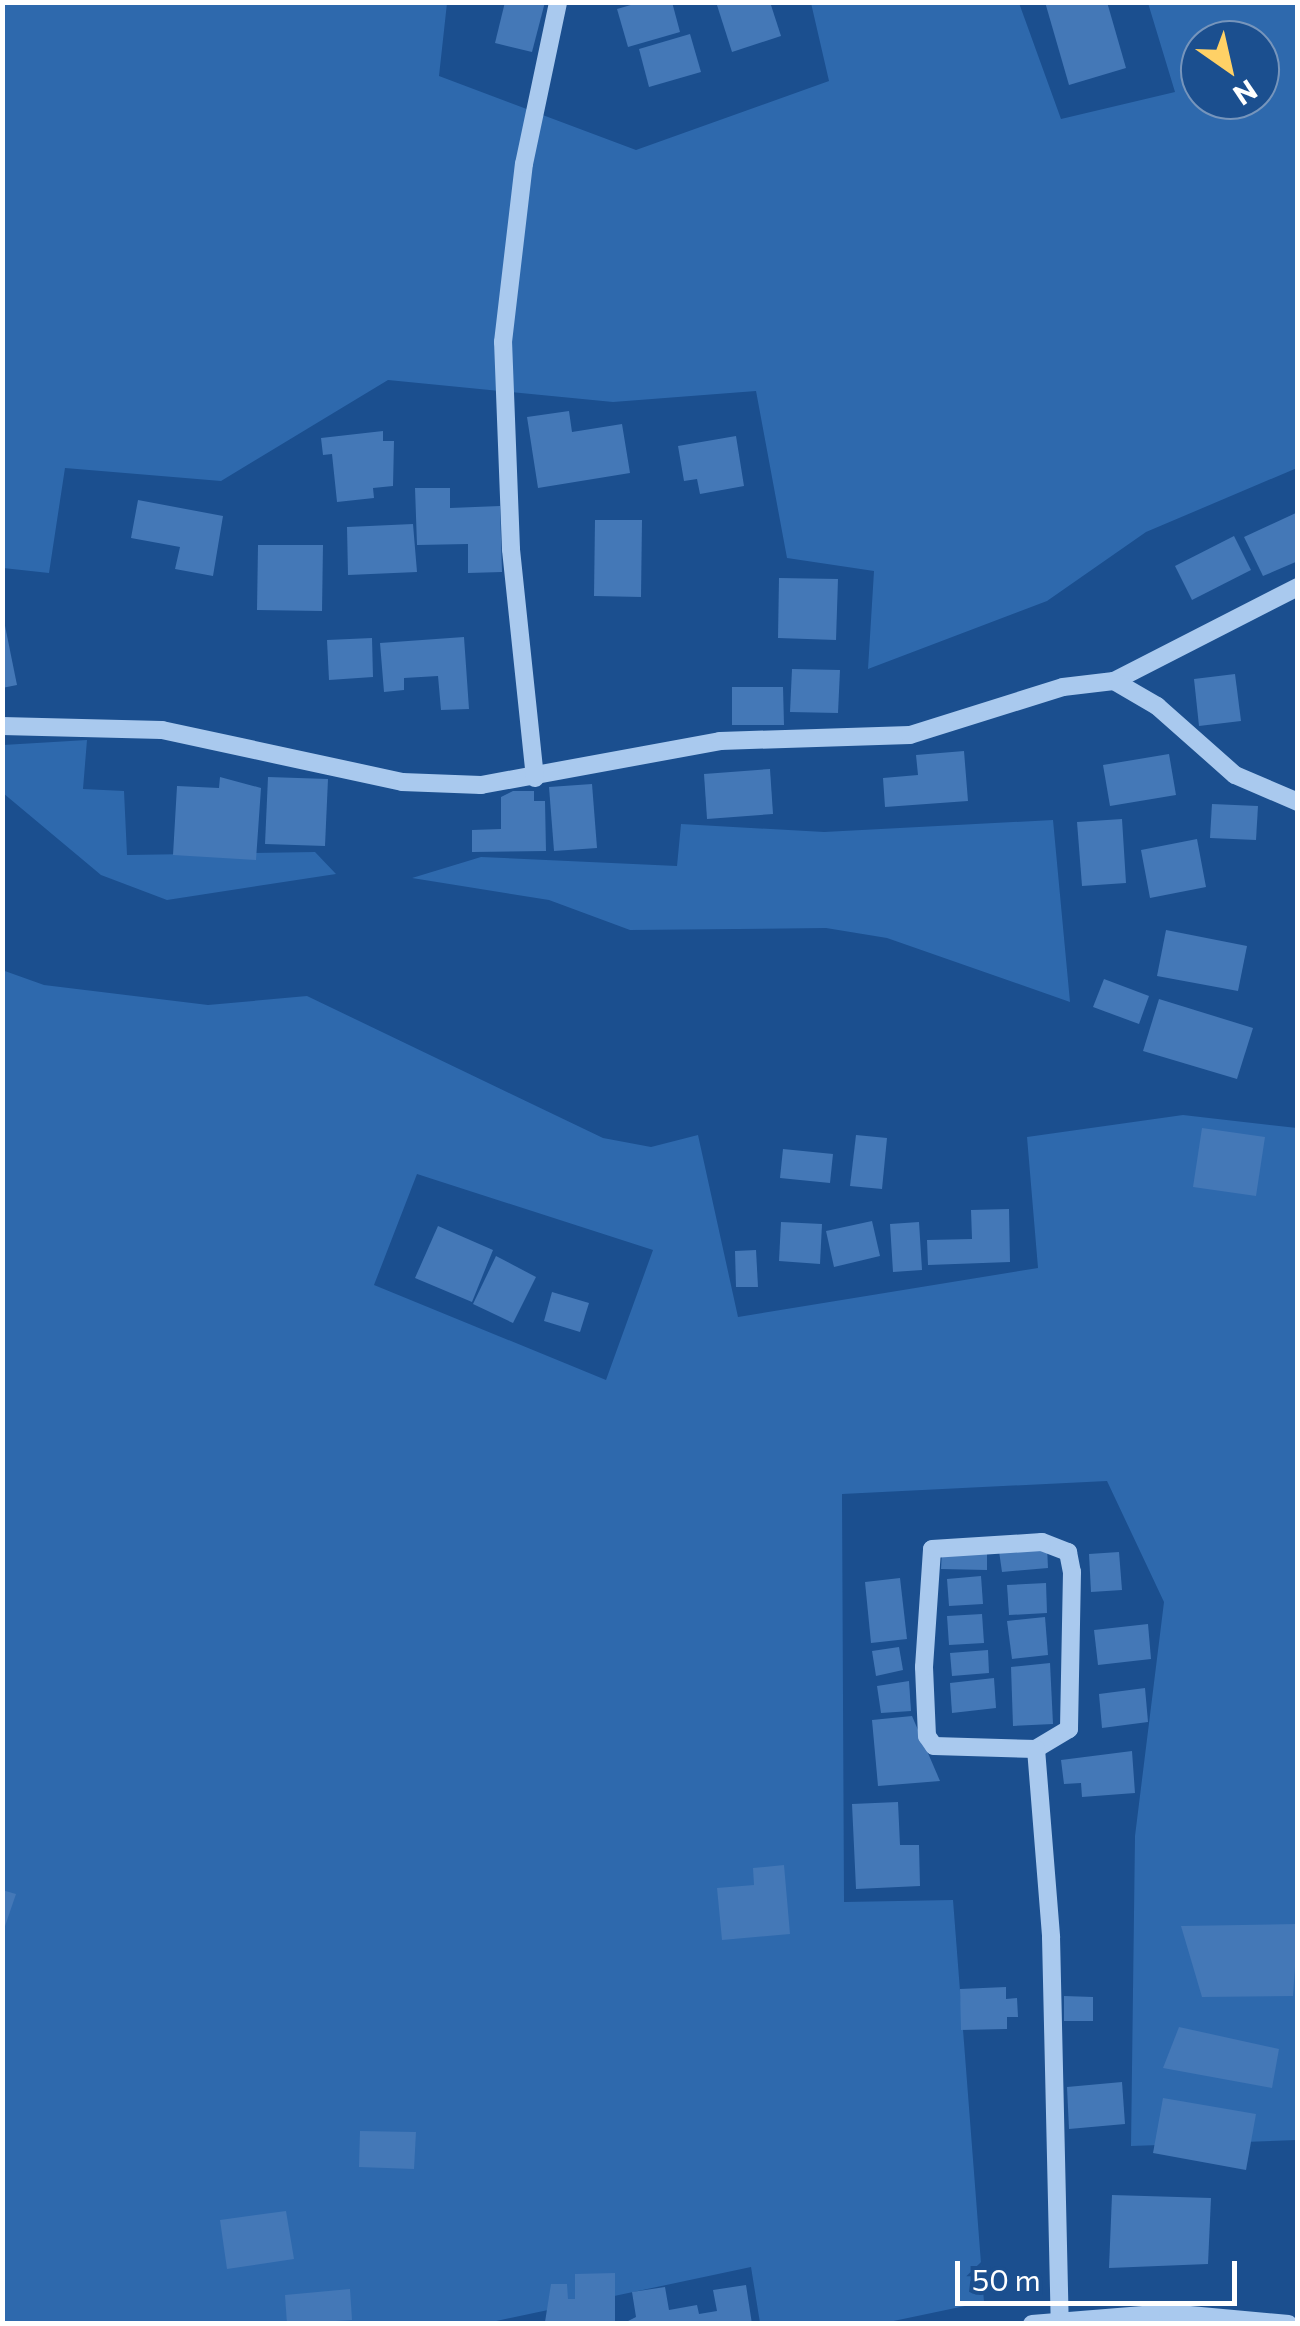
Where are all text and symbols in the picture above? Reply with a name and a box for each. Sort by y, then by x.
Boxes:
north arrow [1180,20,1280,120]
text: N [1227,73,1264,113]
scale bar [960,2241,1242,2303]
text: 50 m [972,2260,1041,2297]

